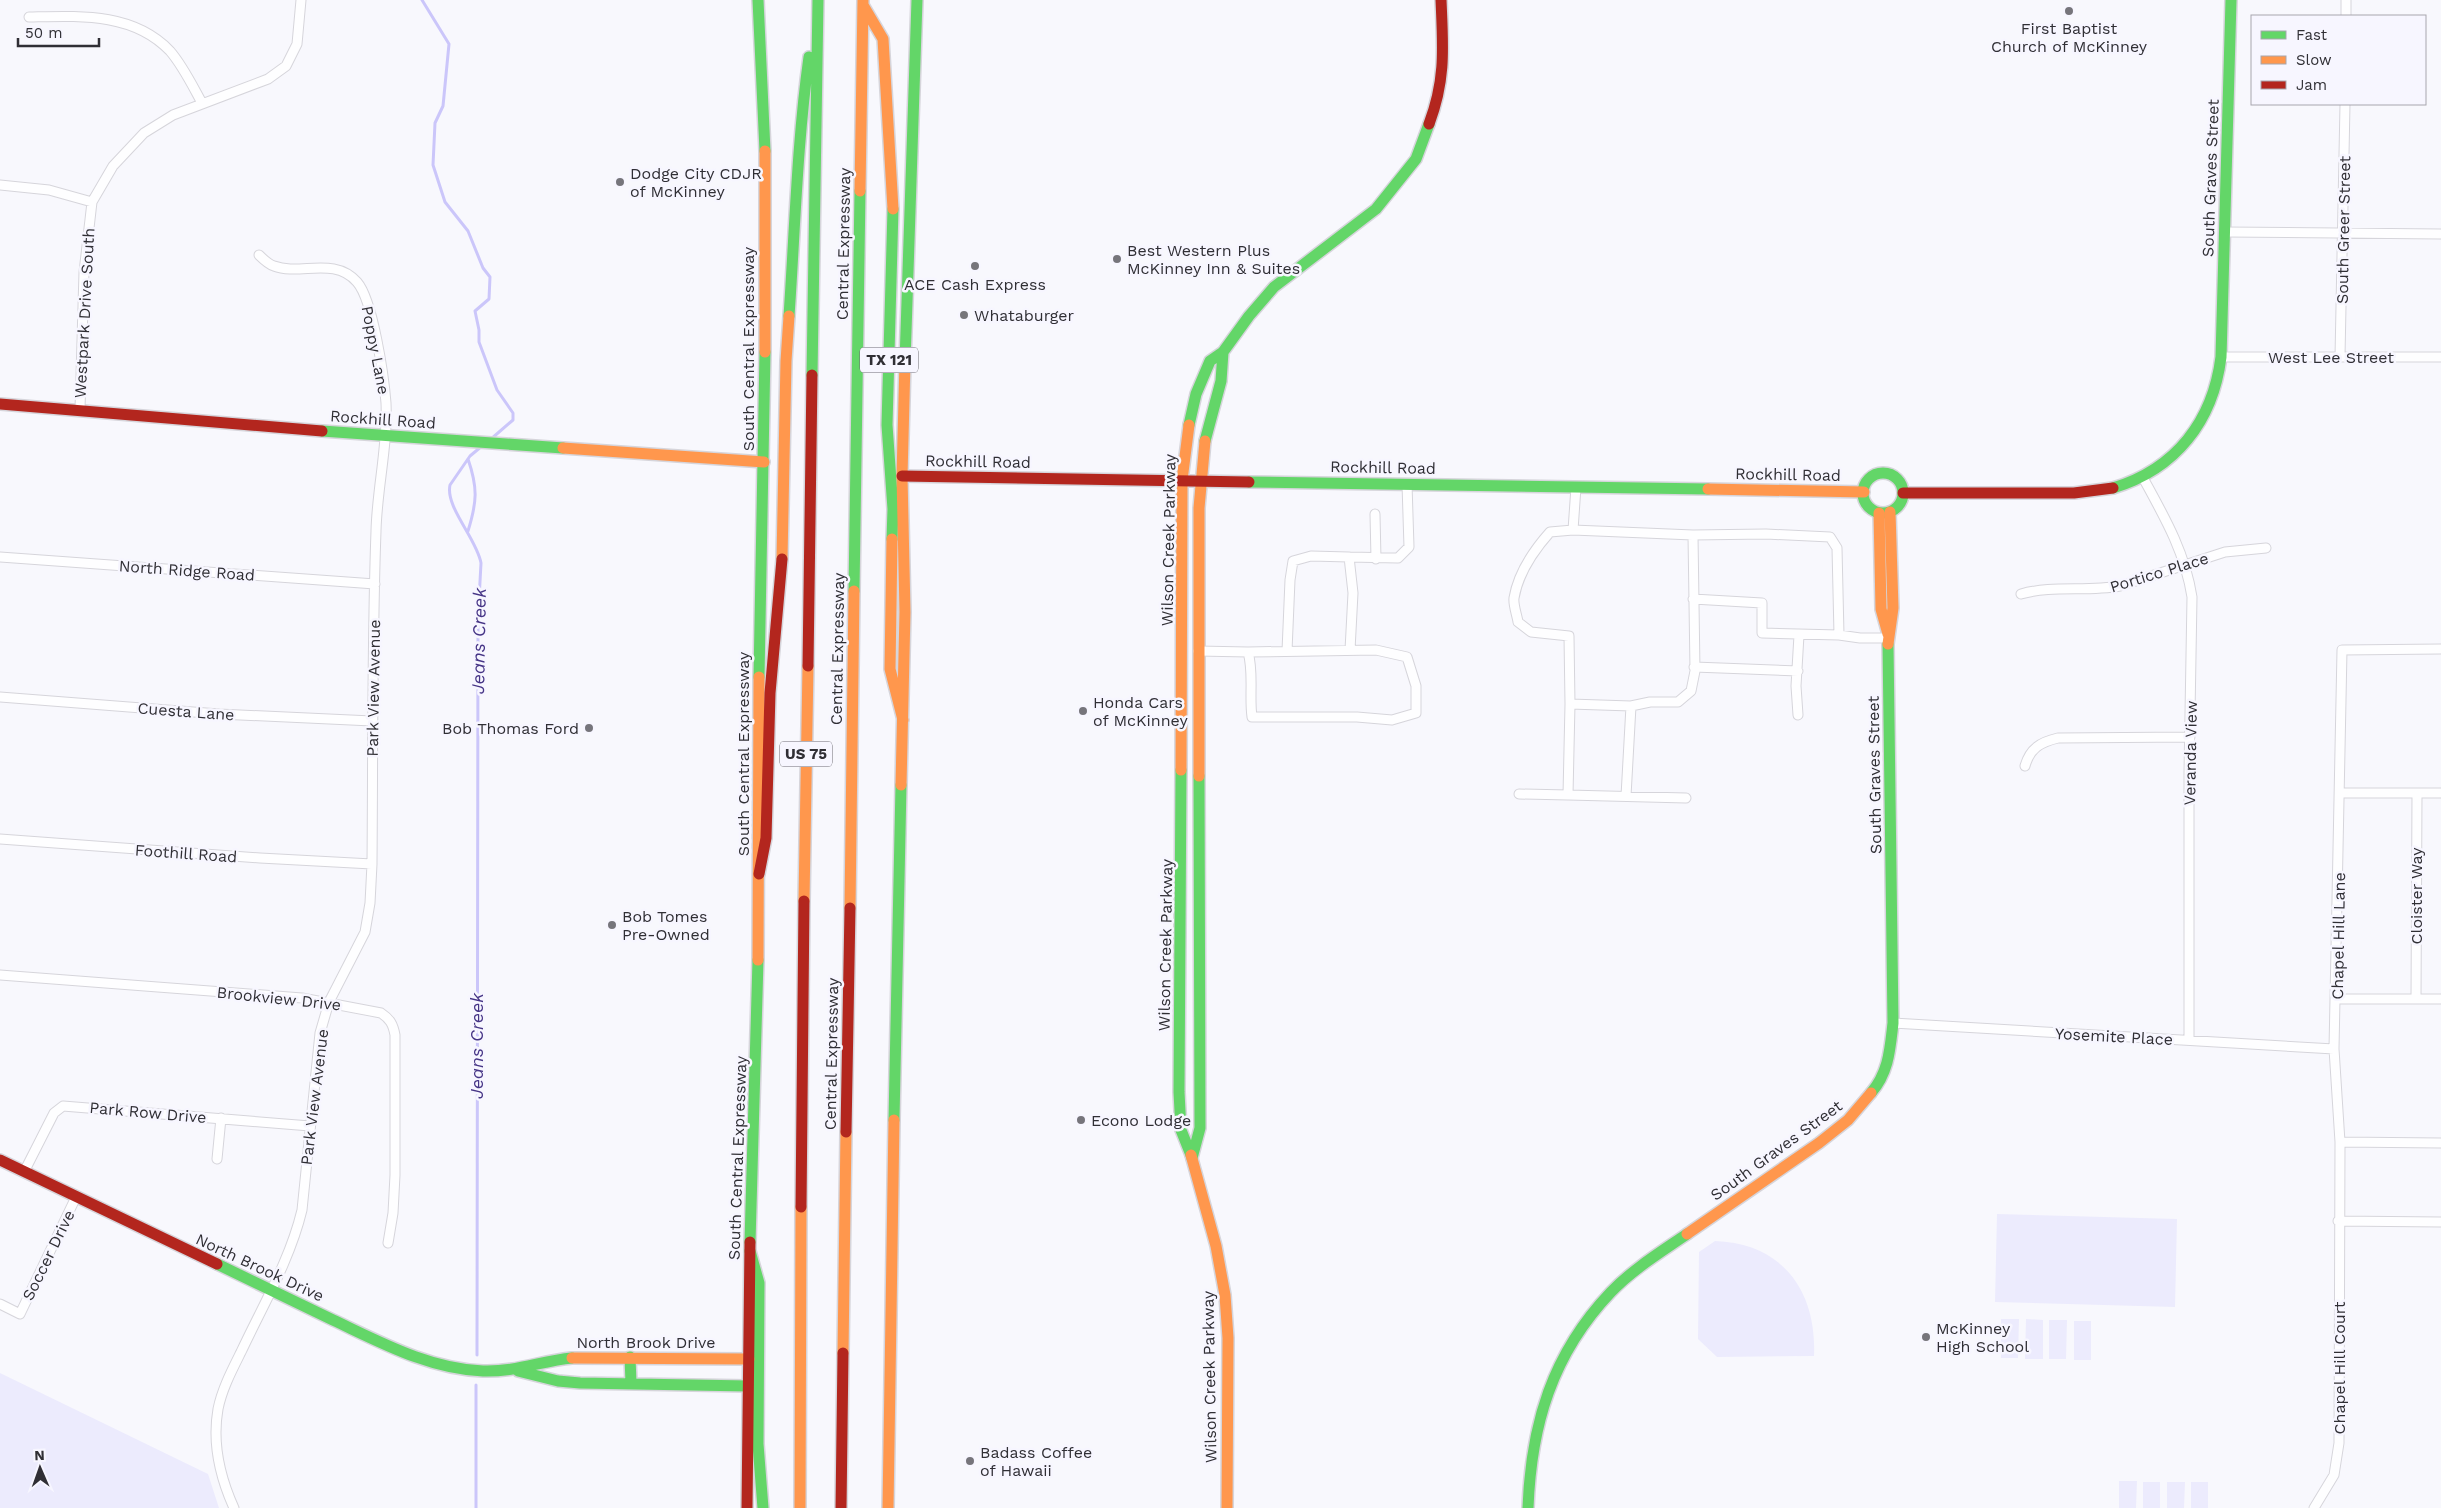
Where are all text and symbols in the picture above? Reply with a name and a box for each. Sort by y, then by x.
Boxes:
marker: First Baptist Church of McKinney [2063,5,2075,17]
scale bar [18,15,99,47]
legend [2251,15,2426,105]
place label: First Baptist Church of McKinney [1991,19,2148,56]
text: 50 m [25,24,62,42]
text: Fast [2296,26,2328,44]
text: Slow [2296,51,2332,69]
text: Jam [2296,76,2327,94]
street label: South Graves Street [2198,98,2223,257]
street label: South Greer Street [2333,156,2354,304]
place label: Dodge City CDJR of McKinney [630,164,762,201]
street label: Central Expressway [833,167,854,320]
marker: Dodge City CDJR of McKinney [614,176,626,188]
street label: Westpark Drive South [71,227,98,399]
place label: Best Western Plus McKinney Inn & Suites [1127,241,1300,278]
street label: South Central Expressway [739,246,758,451]
marker: Best Western Plus McKinney Inn & Suites [1111,253,1123,265]
marker: ACE Cash Express [969,260,981,272]
place label: ACE Cash Express [904,275,1046,294]
street label: Poppy Lane [358,304,393,396]
place label: Whataburger [974,306,1075,325]
marker: Whataburger [958,309,970,321]
road number: TX 121 [860,348,918,372]
street label: West Lee Street [2268,348,2394,367]
street label: Rockhill Road [329,406,436,433]
street label: Rockhill Road [925,451,1031,472]
street label: Wilson Creek Parkway [1157,453,1180,626]
street label: Rockhill Road [1330,457,1436,478]
street label: Rockhill Road [1735,464,1841,485]
street label: Portico Place [2108,548,2211,596]
street label: North Ridge Road [118,556,256,585]
street label: Central Expressway [827,572,848,725]
water label: Jeans Creek [467,587,490,694]
street label: Park View Avenue [363,619,384,757]
street label: South Central Expressway [734,651,753,856]
place label: Honda Cars of McKinney [1093,693,1188,730]
street label: South Graves Street [1864,696,1885,854]
street label: Cuesta Lane [137,699,235,724]
street label: Veranda View [2180,700,2201,806]
marker: Honda Cars of McKinney [1077,705,1089,717]
place label: Bob Thomas Ford [442,719,579,738]
marker: Bob Thomas Ford [583,722,595,734]
road number: US 75 [780,742,832,766]
street label: Foothill Road [134,840,238,867]
street label: Cloister Way [2407,847,2426,944]
street label: Wilson Creek Parkway [1154,858,1177,1031]
street label: Chapel Hill Lane [2328,872,2349,1000]
place label: Bob Tomes Pre-Owned [622,907,710,944]
marker: Bob Tomes Pre-Owned [606,919,618,931]
street label: Central Expressway [821,977,842,1130]
street label: Brookview Drive [216,983,342,1014]
water label: Jeans Creek [466,992,487,1099]
street label: Yosemite Place [2055,1024,2173,1049]
street label: Park View Avenue [297,1028,332,1166]
street label: South Central Expressway [724,1055,751,1260]
street label: South Graves Street [1707,1096,1846,1205]
street label: Park Row Drive [89,1098,207,1127]
place label: Econo Lodge [1091,1111,1191,1130]
marker: Econo Lodge [1075,1114,1087,1126]
street label: Soccer Drive [18,1207,79,1304]
street label: North Brook Drive [193,1229,327,1305]
street label: Wilson Creek Parkway [1198,1290,1221,1463]
street label: Chapel Hill Court [2330,1301,2349,1434]
place label: McKinney High School [1936,1319,2029,1356]
marker: McKinney High School [1920,1331,1932,1343]
street label: North Brook Drive [576,1333,716,1352]
north arrow [15,1443,65,1493]
place label: Badass Coffee of Hawaii [980,1443,1092,1480]
text: N [34,1447,45,1463]
marker: Badass Coffee of Hawaii [964,1455,976,1467]

